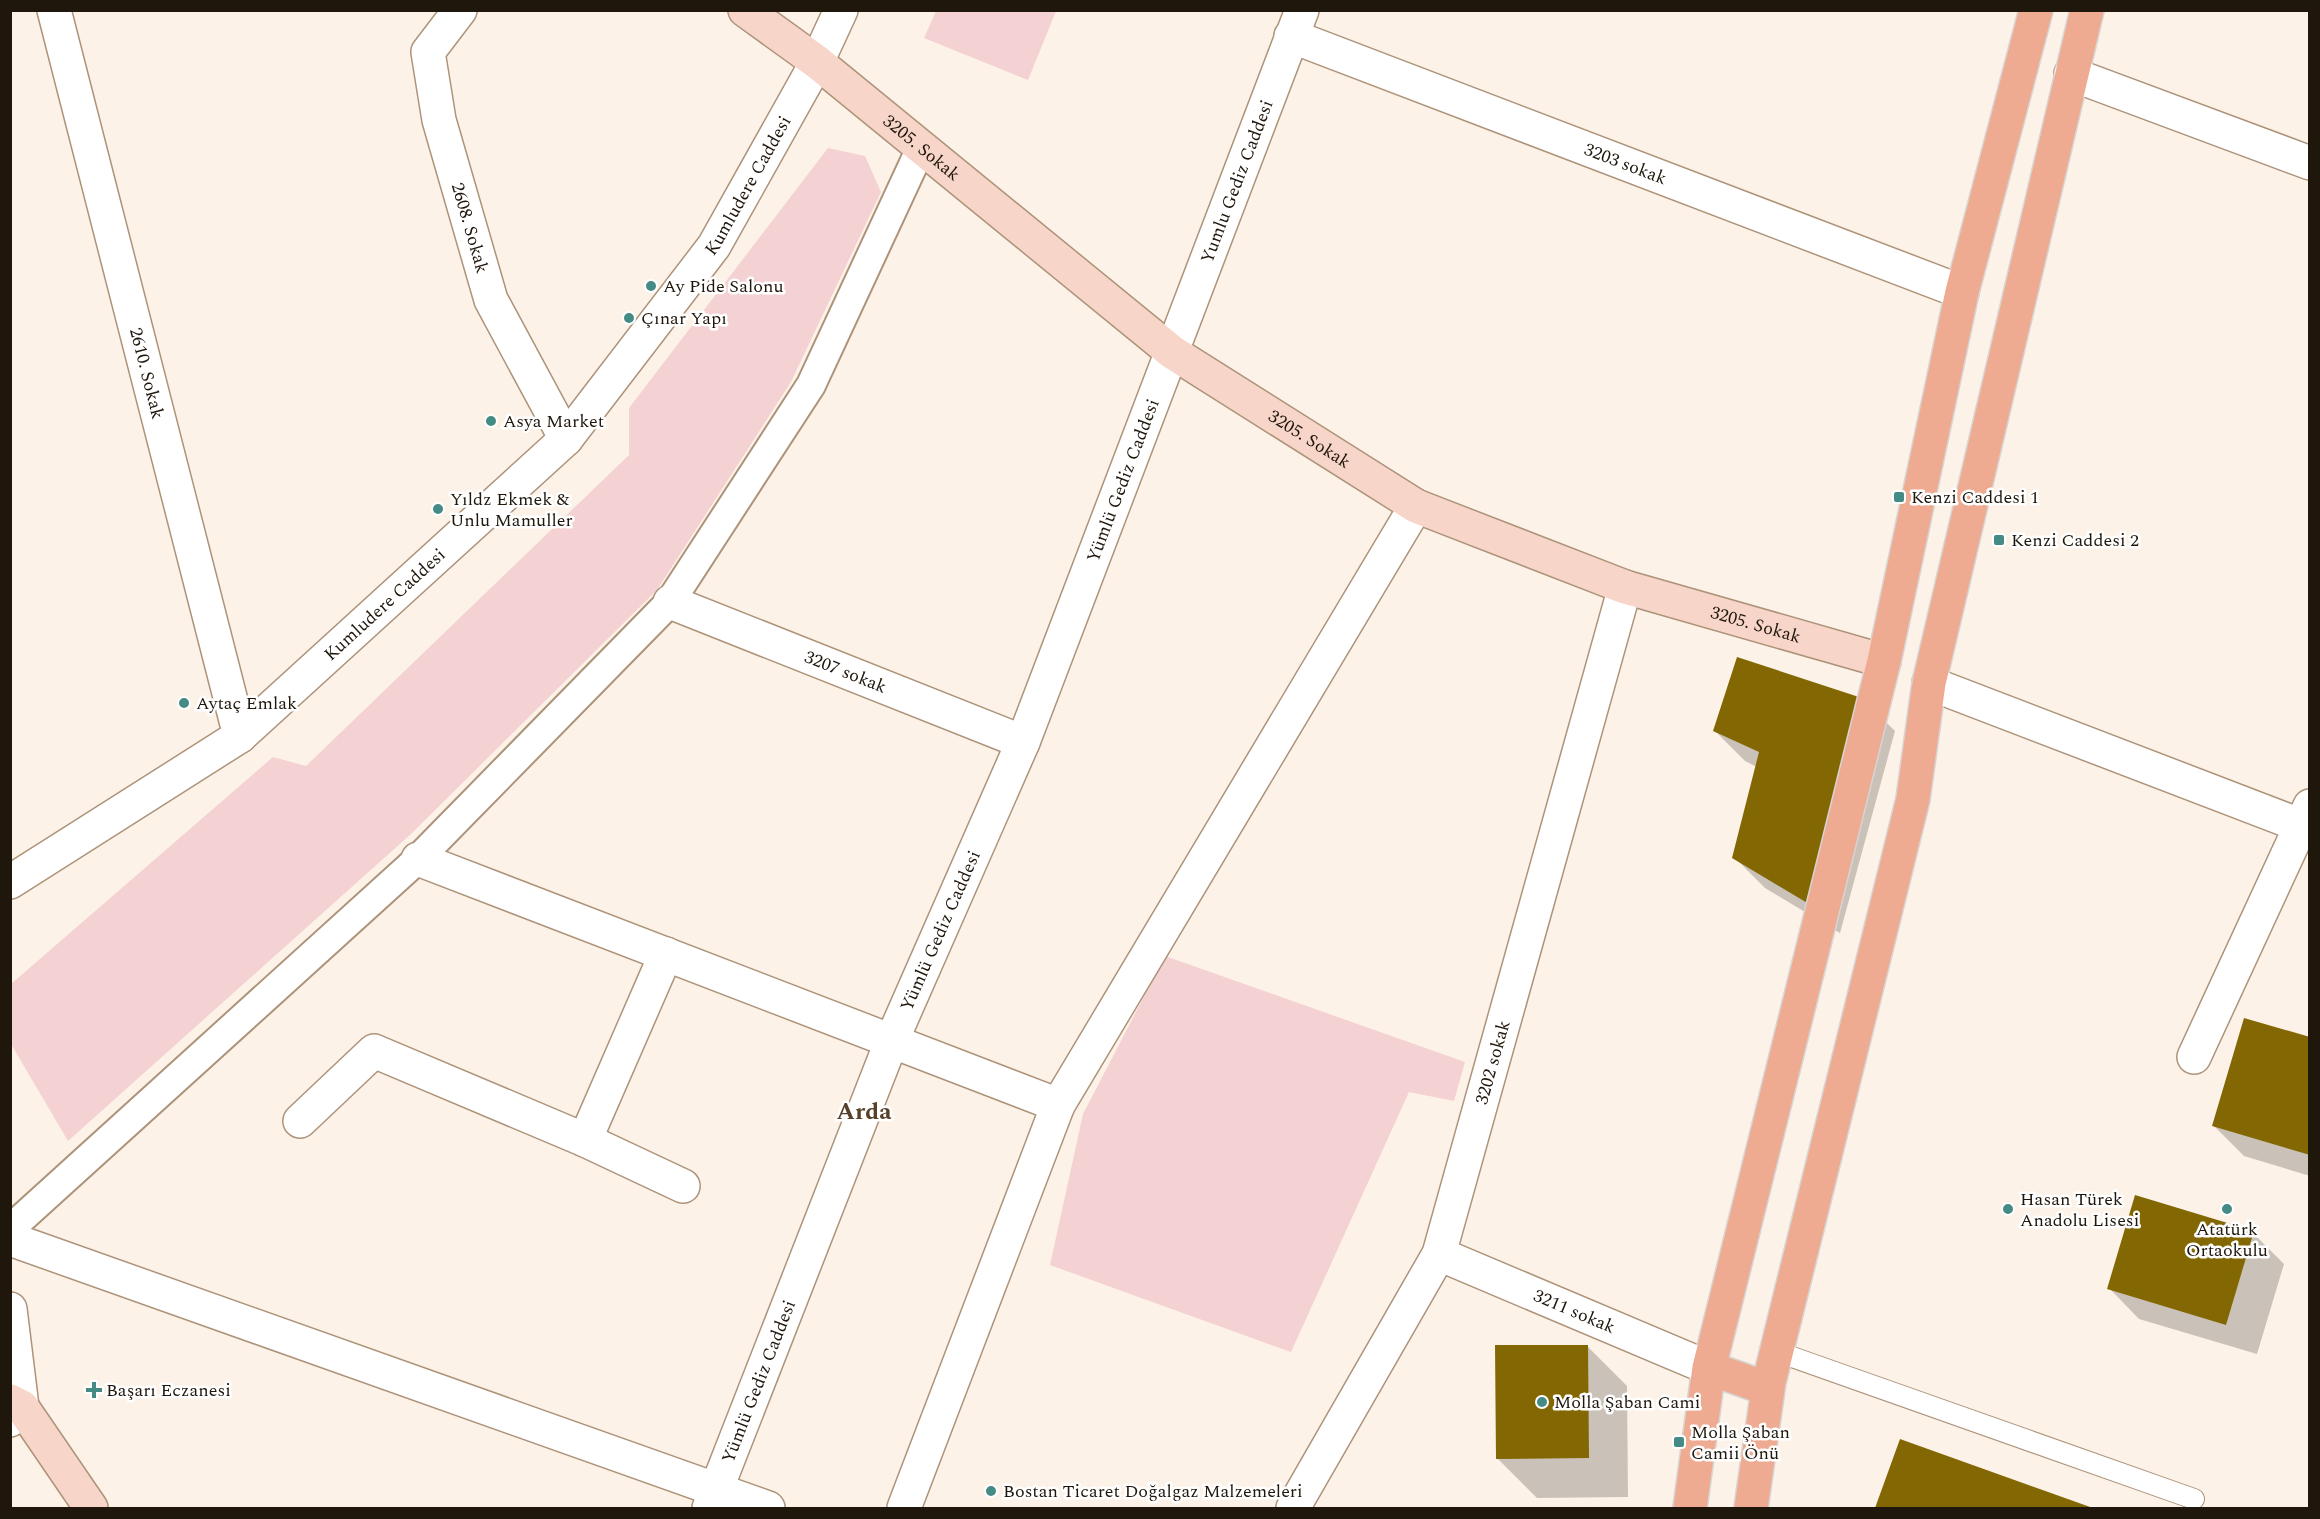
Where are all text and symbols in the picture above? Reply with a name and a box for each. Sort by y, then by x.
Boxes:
street label: Yumlu Gediz Caddesi [1194,96,1281,267]
street label: 3205. Sokak [877,108,966,188]
street label: Kumludere Caddesi [698,111,798,262]
street label: 3203 sokak [1580,136,1671,192]
street label: 2608. Sokak [444,180,496,277]
place label: Ay Pide Salonu [663,273,784,300]
marker: Ay Pide Salonu [644,279,658,293]
place label: Çınar Yapı [641,305,727,332]
marker: Çınar Yapı [622,311,636,325]
street label: 2610. Sokak [122,325,171,422]
street label: Yümlü Gediz Caddesi [1080,395,1167,566]
street label: 3205. Sokak [1263,403,1356,476]
place label: Asya Market [503,408,604,435]
marker: Asya Market [484,414,498,428]
place label: Kenzi Caddesi 1 [1911,484,2039,511]
place label: Yıldz Ekmek & Unlu Mamuller [450,486,573,534]
marker: Kenzi Caddesi 1 [1892,490,1906,504]
marker: Yıldz Ekmek & Unlu Mamuller [431,502,445,516]
place label: Kenzi Caddesi 2 [2011,527,2139,554]
marker: Kenzi Caddesi 2 [1992,533,2006,547]
street label: Kumludere Caddesi [318,542,452,667]
street label: 3205. Sokak [1707,599,1804,651]
street label: 3207 sokak [800,644,891,701]
place label: Aytaç Emlak [196,690,297,717]
marker: Aytaç Emlak [177,696,191,710]
street label: Yümlü Gediz Caddesi [893,846,988,1015]
street label: 3202 sokak [1468,1017,1518,1108]
district label: Arda [836,1094,892,1130]
place label: Hasan Türek Anadolu Lisesi [2020,1186,2139,1234]
marker: Hasan Türek Anadolu Lisesi [2001,1202,2015,1216]
marker: Atatürk Ortaokulu [2220,1202,2234,1216]
place label: Atatürk Ortaokulu [2186,1216,2268,1264]
street label: 3211 sokak [1529,1282,1619,1341]
street label: Yümlü Gediz Caddesi [715,1296,803,1467]
place label: Başarı Eczanesi [106,1377,231,1404]
marker: Başarı Eczanesi [87,1383,101,1397]
place label: Molla Şaban Cami [1554,1389,1700,1416]
marker: Molla Şaban Cami [1535,1395,1549,1409]
place label: Molla Şaban Camii Önü [1691,1419,1790,1467]
marker: Molla Şaban Camii Önü [1672,1435,1686,1449]
place label: Bostan Ticaret Doğalgaz Malzemeleri [1003,1478,1303,1505]
marker: Bostan Ticaret Doğalgaz Malzemeleri [984,1484,998,1498]

